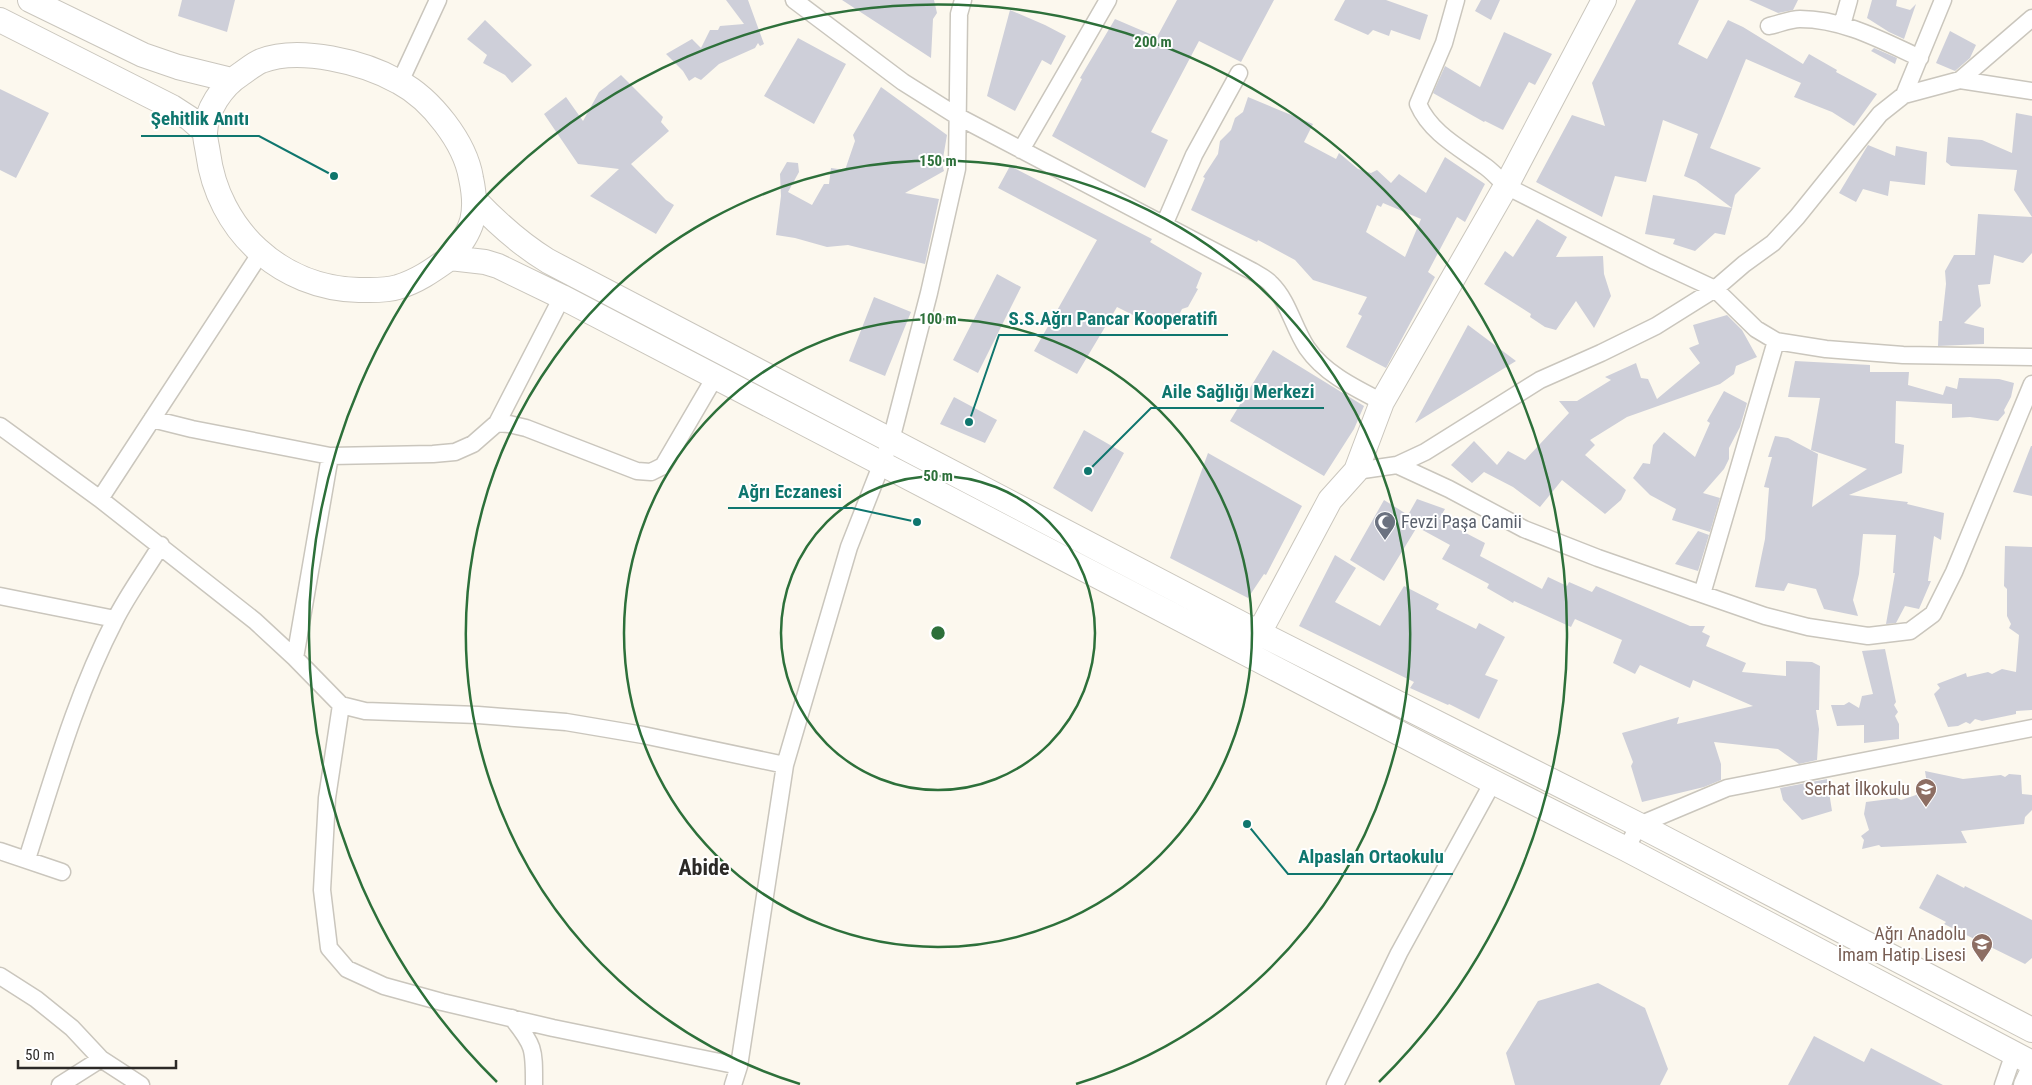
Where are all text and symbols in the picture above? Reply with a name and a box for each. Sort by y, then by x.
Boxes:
text: 200 m [1134,33,1172,51]
callout: Şehitlik Anıtı [141,102,259,136]
text: Şehitlik Anıtı [151,107,249,130]
text: 150 m [919,152,957,170]
callout: S.S.Ağrı Pancar Kooperatifi [999,301,1228,335]
text: S.S.Ağrı Pancar Kooperatifi [1008,307,1218,330]
text: 100 m [919,310,957,328]
callout: Aile Sağlığı Merkezi [1151,374,1324,408]
text: Aile Sağlığı Merkezi [1162,380,1315,403]
text: 50 m [923,467,953,485]
callout: Ağrı Eczanesi [728,474,852,508]
text: Ağrı Eczanesi [738,480,842,503]
mosque icon: Fevzi Paşa Camii [1373,510,1397,541]
place label: Fevzi Paşa Camii [1401,511,1522,532]
centre of rings [929,624,947,642]
school or university icon: Serhat İlkokulu [1914,777,1938,808]
place label: Serhat İlkokulu [1805,778,1910,799]
callout: Alpaslan Ortaokulu [1288,840,1453,874]
text: Alpaslan Ortaokulu [1298,845,1444,868]
district label: Abide [678,855,730,880]
place label: Ağrı Anadolu İmam Hatip Lisesi [1838,923,1966,965]
school or university icon: Ağrı Anadolu İmam Hatip Lisesi [1970,932,1994,963]
scale bar [18,1038,175,1070]
text: 50 m [25,1046,55,1064]

